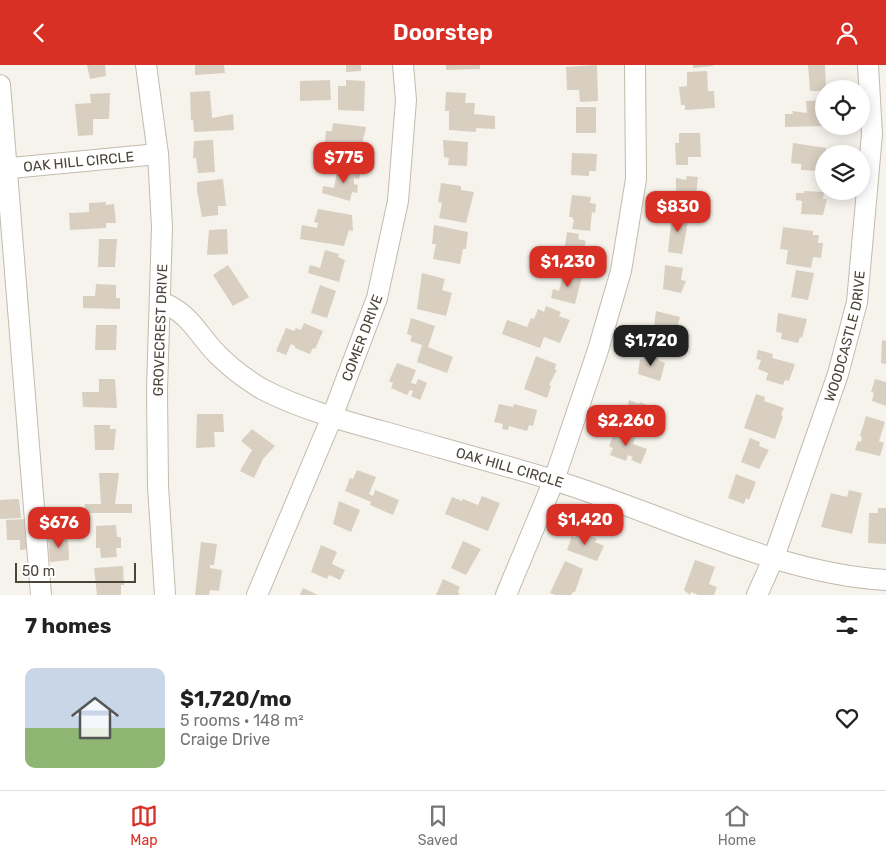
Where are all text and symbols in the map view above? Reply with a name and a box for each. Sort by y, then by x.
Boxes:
icon: back [25,19,53,47]
text: Doorstep [393,19,493,46]
icon: person [833,19,861,47]
map controls [815,80,870,200]
button: locate [815,80,870,135]
pin: $775 [314,141,374,184]
button: layers [815,145,870,200]
street label: OAK HILL CIRCLE [23,148,135,176]
text: $775 [324,148,364,167]
pin: $830 [648,191,708,233]
text: $830 [657,197,699,216]
pin: $1,230 [527,245,609,288]
text: $1,230 [541,252,595,271]
street label: GROVECREST DRIVE [150,264,171,397]
street label: WOODCASTLE DRIVE [821,270,869,404]
street label: COMER DRIVE [338,292,387,384]
pin: $1,720 [610,325,692,367]
text: $1,720 [624,331,678,350]
pin: $2,260 [585,405,667,447]
text: $2,260 [597,411,655,430]
street label: OAK HILL CIRCLE [454,444,565,492]
pin: $1,420 [544,503,626,546]
pin: $676 [29,507,89,549]
text: $1,420 [557,510,613,529]
text: $676 [39,513,79,532]
scale bar [15,560,136,583]
text: 50 m [22,563,55,580]
icon: filters [833,611,861,639]
text: 7 homes [25,613,111,638]
text: $1,720/mo [180,686,291,711]
icon: home [65,688,125,748]
icon: heart [833,704,861,732]
text: 5 rooms · 148 m² [180,711,304,730]
text: Craige Drive [180,730,270,749]
tab: Map [130,802,158,849]
tab: Saved [418,802,458,849]
tab: Home [718,802,756,849]

